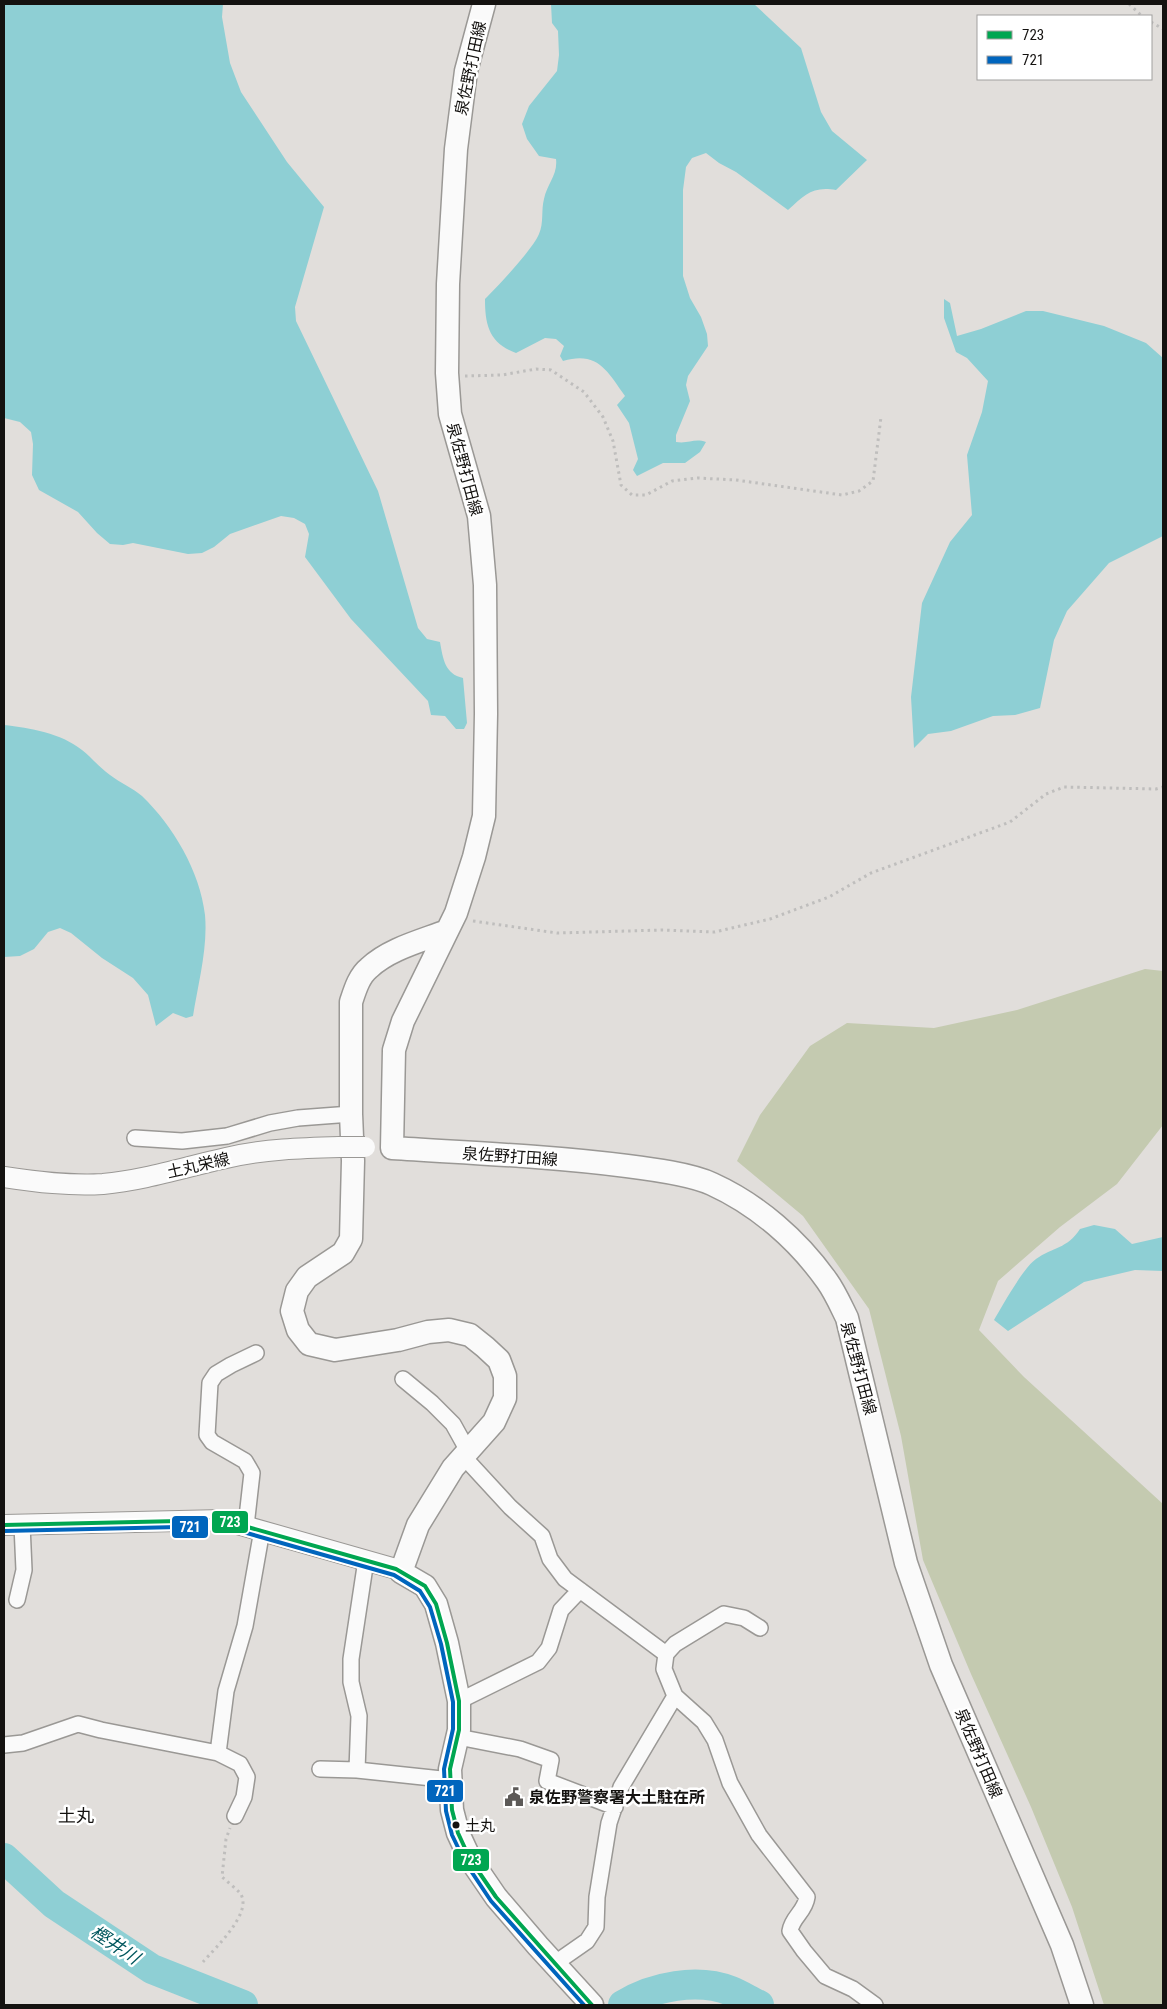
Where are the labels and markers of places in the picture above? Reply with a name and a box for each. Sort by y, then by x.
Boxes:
public building icon: 泉佐野警察署大土駐在所 [503,1786,525,1808]
place label: 泉佐野警察署大土駐在所 [529,1788,705,1807]
place label: 土丸 [465,1817,495,1835]
marker: 土丸 [451,1820,461,1830]

